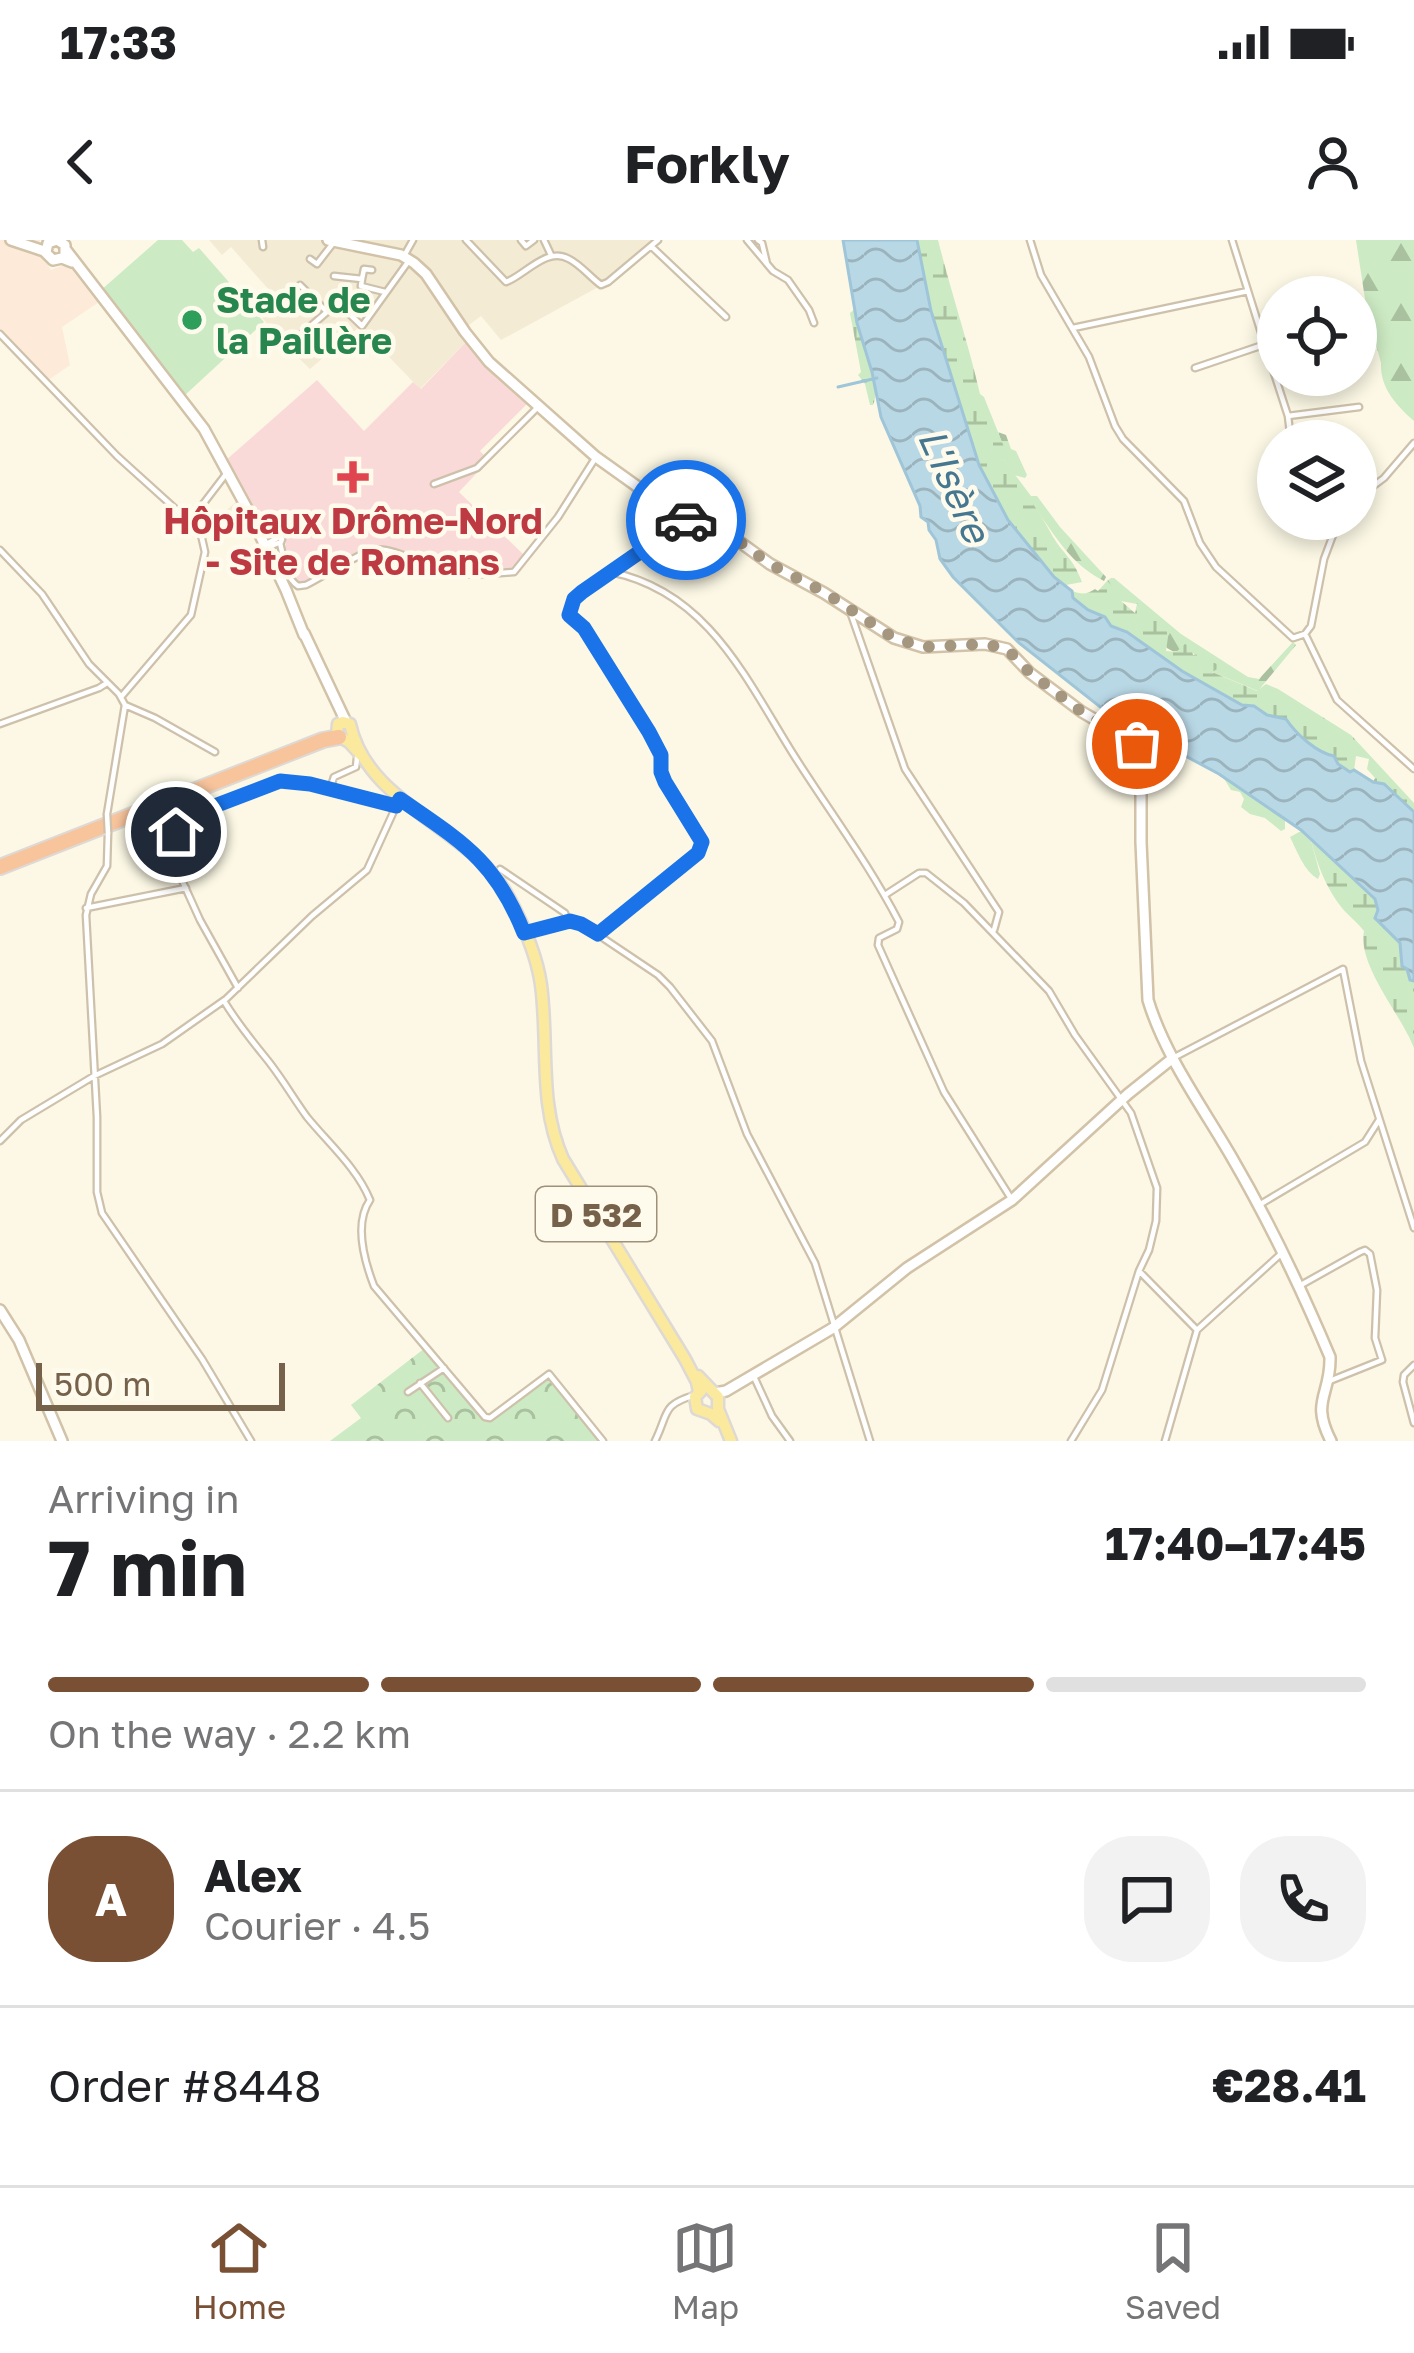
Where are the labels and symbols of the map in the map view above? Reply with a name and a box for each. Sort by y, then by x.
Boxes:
place label: Stade de la Paillère [216,278,392,362]
marker: Stade de la Paillère [179,307,205,333]
water label: L'Isère [909,421,1002,551]
courier [626,460,746,580]
marker: Hôpitaux Drôme-Nord - Site de Romans [337,461,369,493]
place label: Hôpitaux Drôme-Nord - Site de Romans [163,499,543,583]
pin [1086,693,1188,795]
pin [125,781,227,883]
road number: D 532 [536,1187,656,1241]
scale bar [36,1357,285,1410]

